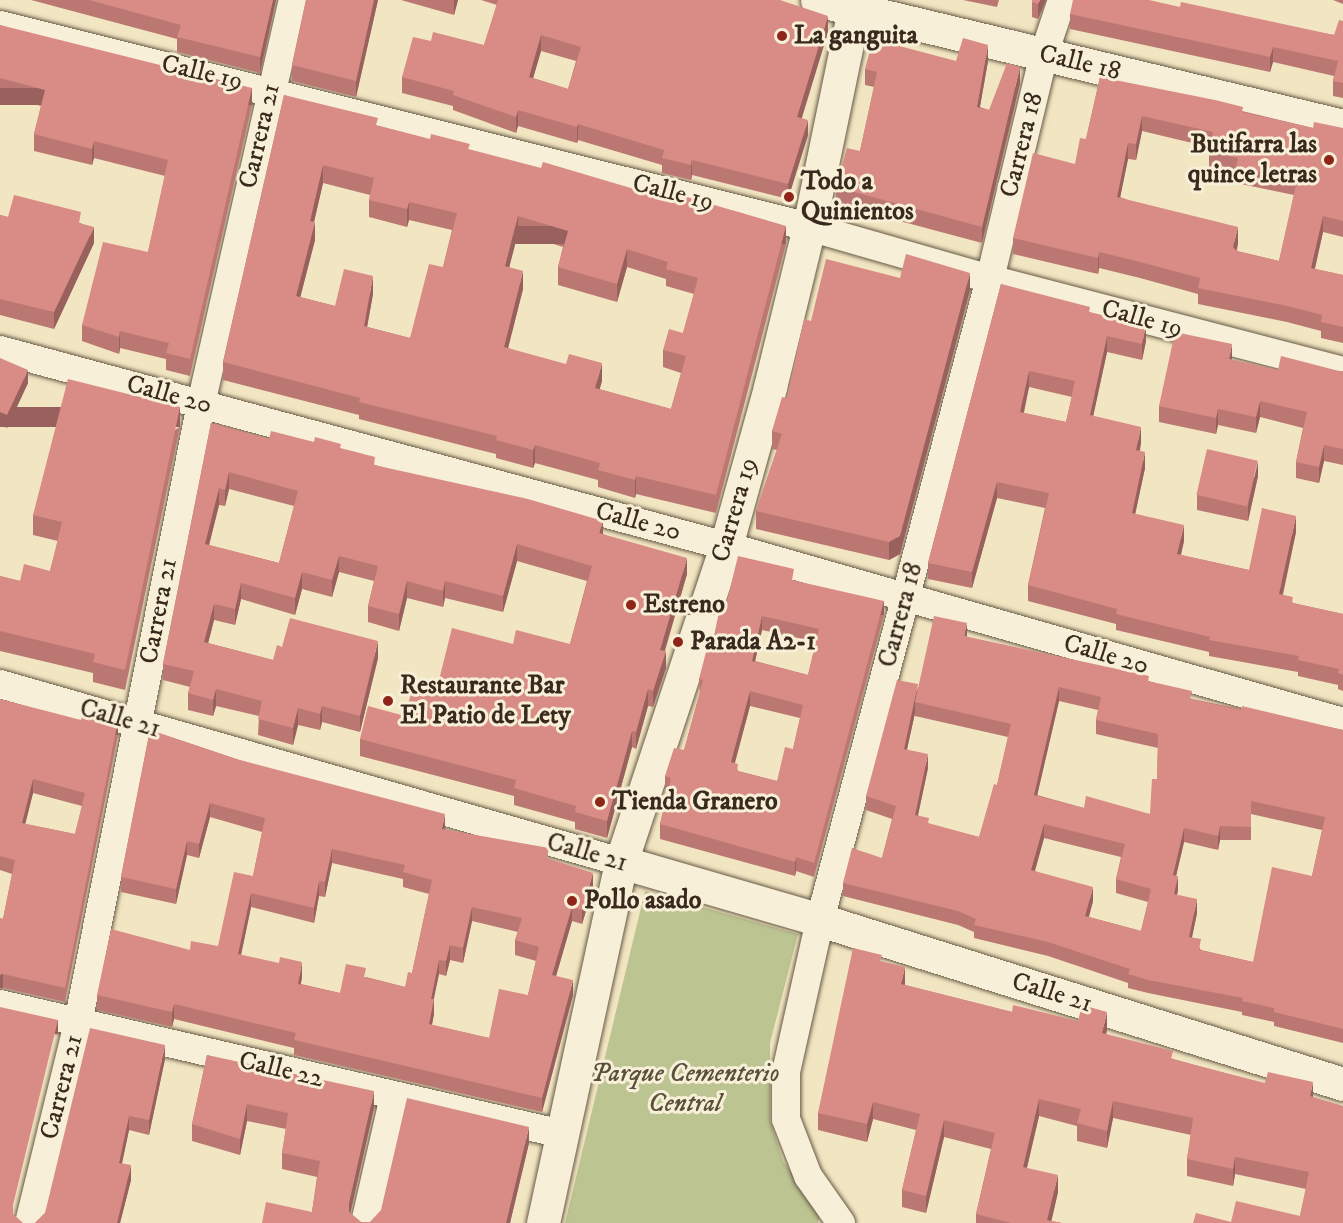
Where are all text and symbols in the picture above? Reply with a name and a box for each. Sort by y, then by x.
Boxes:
place label: La ganguita [794,20,918,52]
marker: La ganguita [775,29,789,43]
street label: Calle 18 [1036,38,1124,88]
street label: Calle 19 [158,49,246,97]
street label: Carrera 21 [233,80,287,192]
street label: Carrera 18 [994,89,1050,201]
place label: Butifarra las quince letras [1188,129,1317,190]
marker: Butifarra las quince letras [1322,153,1336,167]
place label: Todo a Quinientos [801,166,914,228]
street label: Calle 19 [629,168,717,218]
marker: Todo a Quinientos [782,190,796,204]
street label: Calle 19 [1098,293,1186,345]
street label: Calle 20 [123,369,215,421]
street label: Carrera 19 [705,454,765,566]
street label: Calle 20 [592,496,684,548]
street label: Carrera 21 [133,555,185,667]
street label: Carrera 18 [872,559,930,671]
place label: Estreno [643,589,725,621]
marker: Estreno [624,598,638,612]
place label: Parada A2-1 [690,626,816,658]
street label: Calle 20 [1060,628,1152,682]
marker: Parada A2-1 [671,635,685,649]
place label: Restaurante Bar El Patio de Lety [400,670,571,732]
street label: Calle 21 [76,693,164,745]
marker: Restaurante Bar El Patio de Lety [381,694,395,708]
place label: Tienda Granero [612,786,778,818]
marker: Tienda Granero [593,795,607,809]
street label: Calle 21 [543,827,631,879]
place label: Pollo asado [584,885,701,917]
marker: Pollo asado [565,894,579,908]
street label: Calle 21 [1008,966,1096,1020]
street label: Carrera 21 [34,1031,90,1143]
street label: Calle 22 [236,1045,326,1095]
park label: Parque Cementerio Central [591,1058,779,1120]

